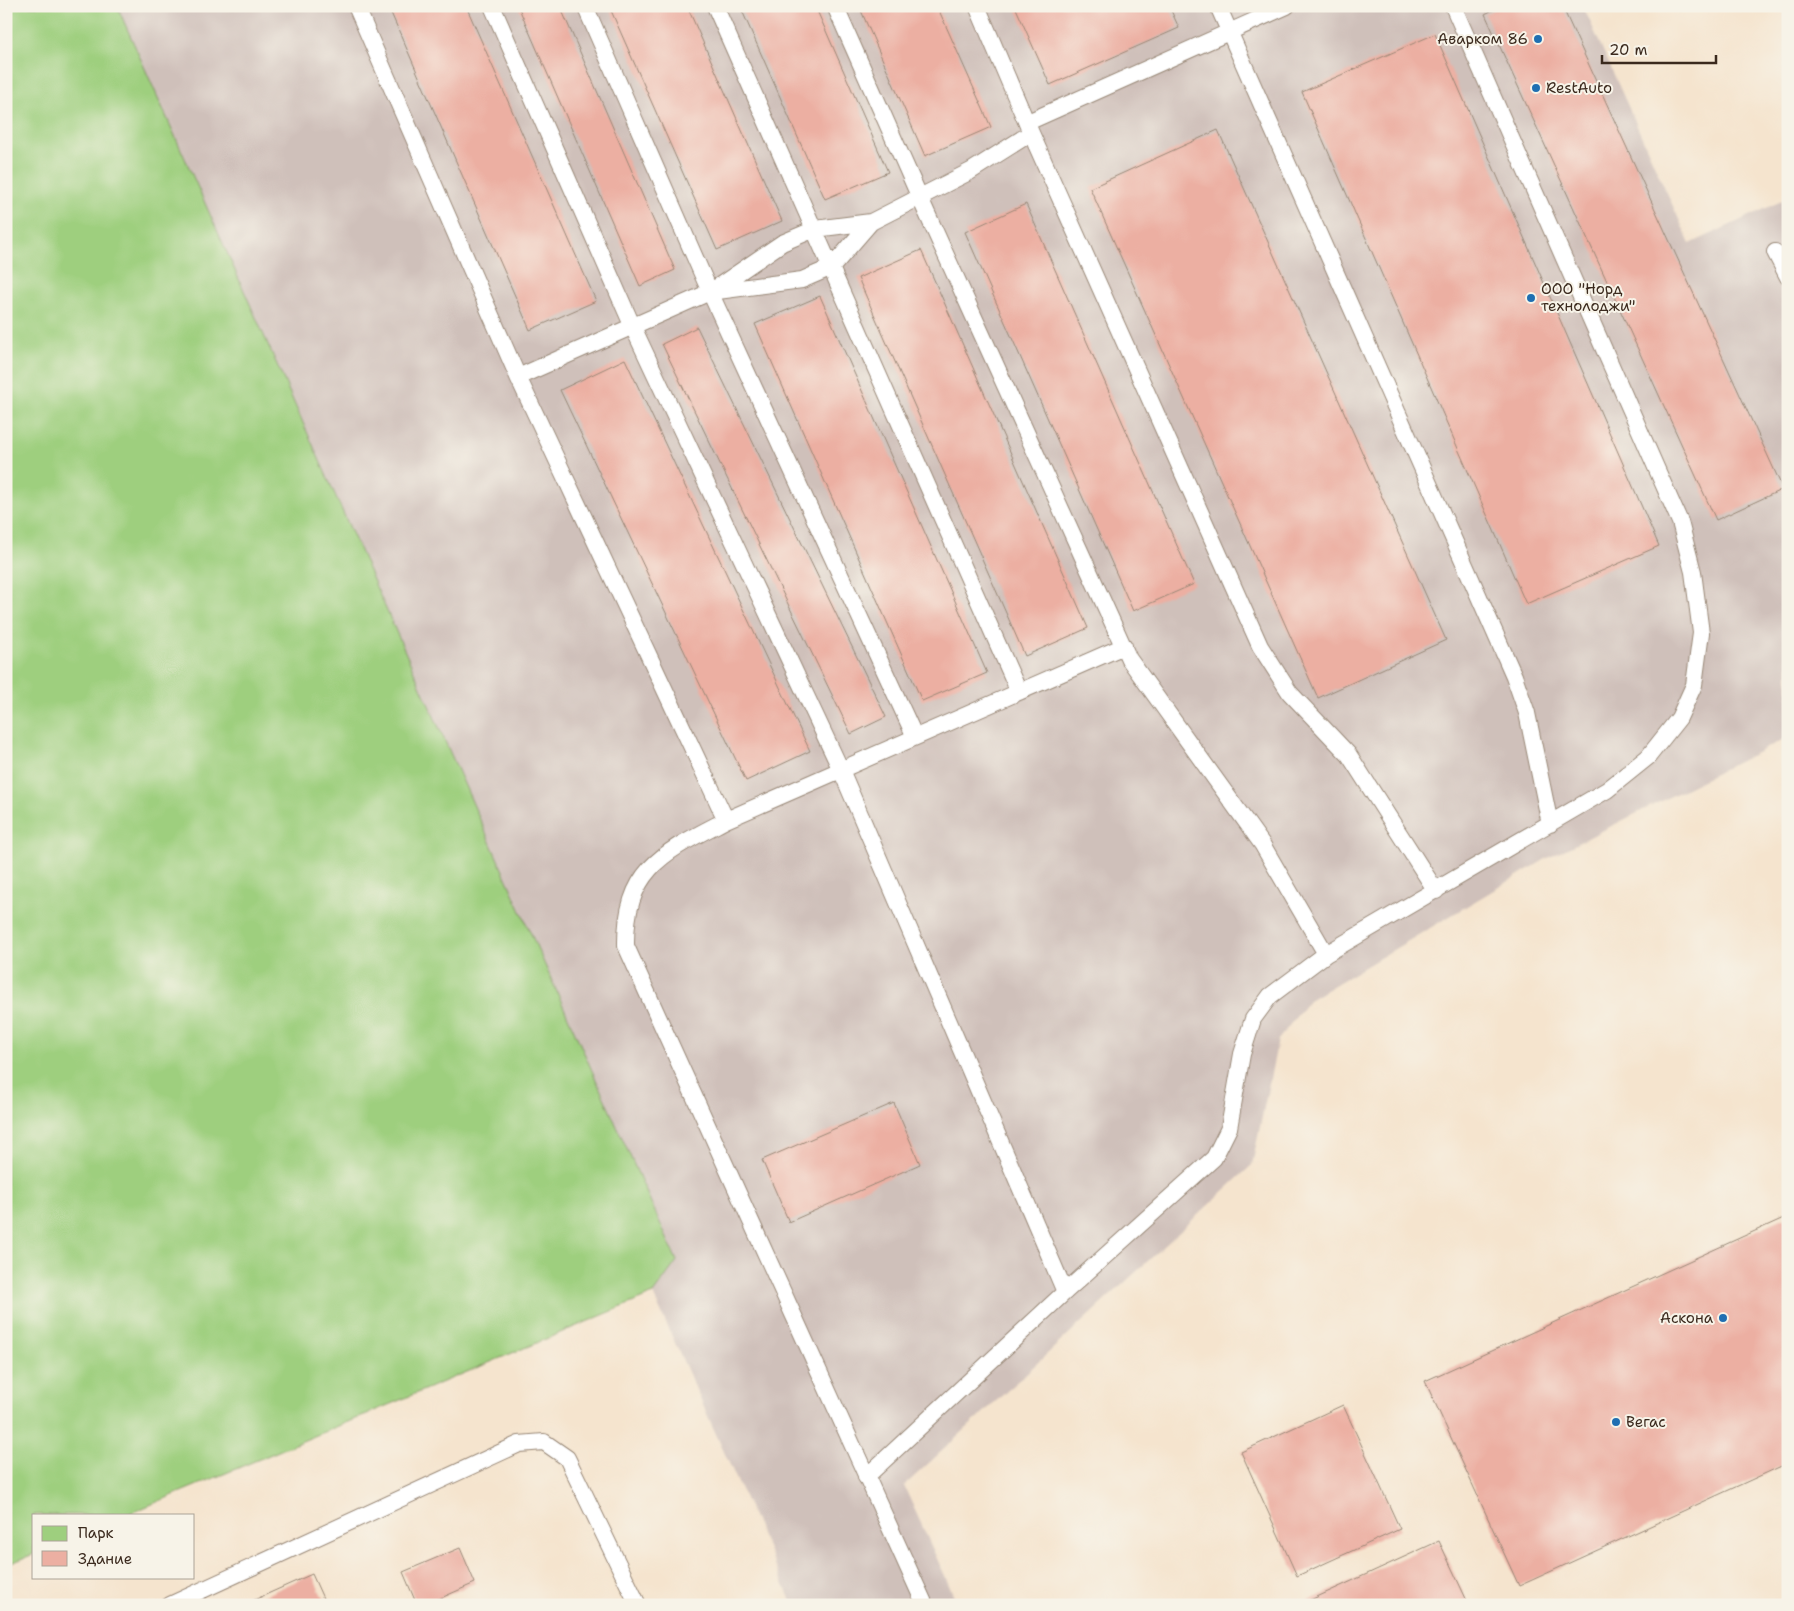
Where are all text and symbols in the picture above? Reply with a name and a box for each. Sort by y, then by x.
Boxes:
place label: Аварком 86 [1437,29,1528,49]
scale bar [1602,32,1715,64]
marker: Аварком 86 [1532,33,1544,45]
text: 20 m [1609,40,1648,60]
place label: RestAuto [1546,78,1612,98]
marker: RestAuto [1530,82,1542,94]
place label: ООО "Норд технолоджи" [1541,279,1635,316]
marker: ООО "Норд технолоджи" [1525,292,1537,304]
place label: Аскона [1660,1308,1714,1328]
marker: Аскона [1717,1312,1729,1324]
place label: Вегас [1626,1412,1666,1432]
marker: Вегас [1610,1416,1622,1428]
legend [32,1514,195,1578]
text: Парк [78,1523,114,1543]
text: Здание [78,1549,132,1569]

